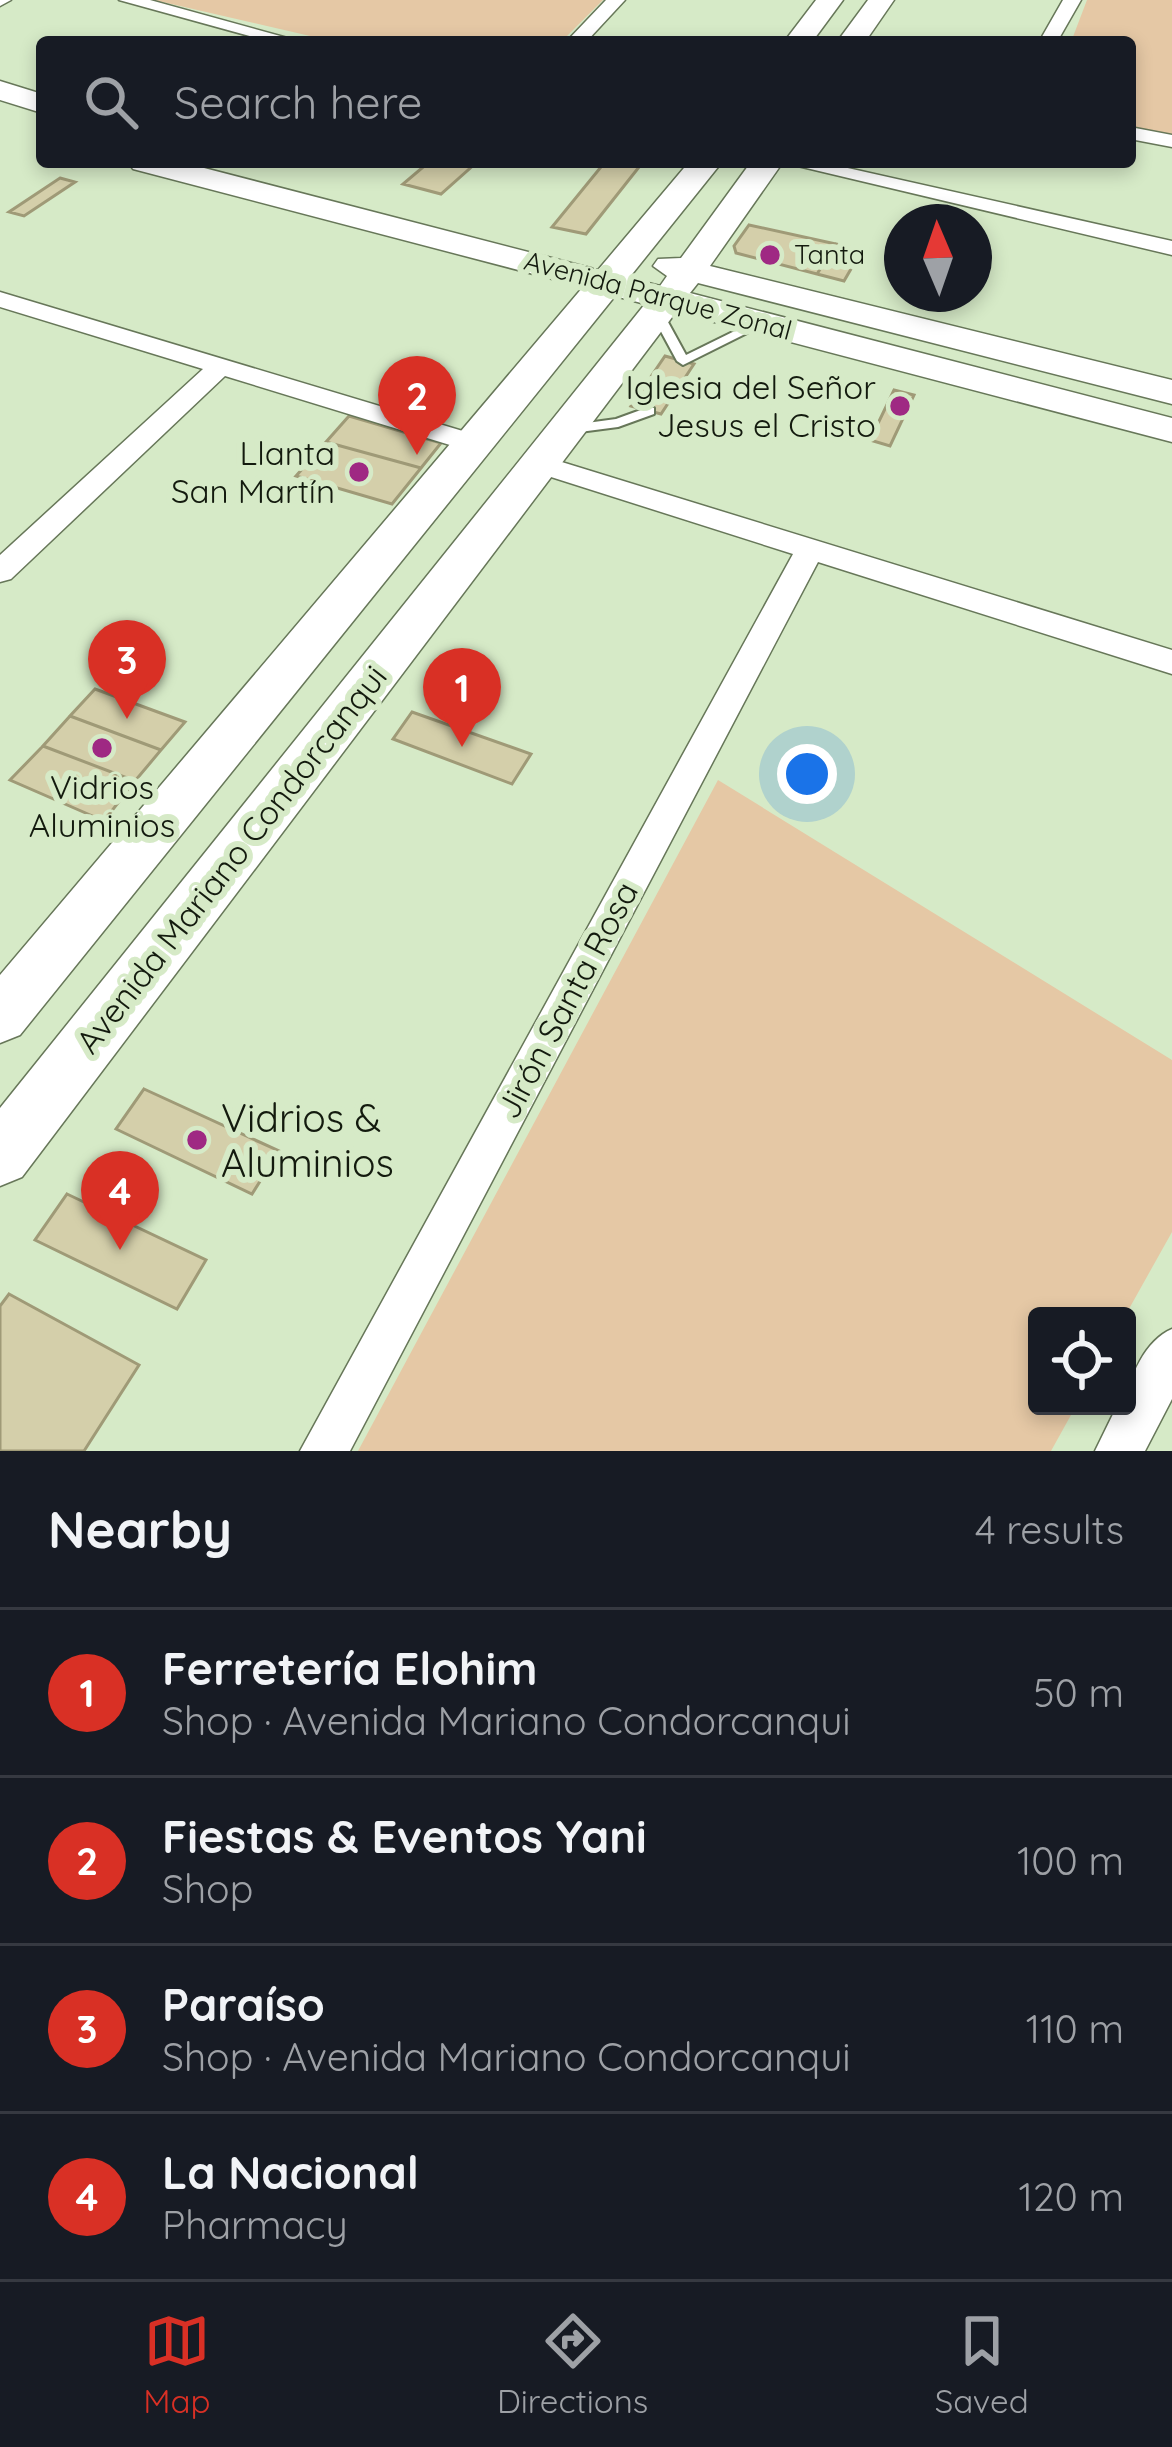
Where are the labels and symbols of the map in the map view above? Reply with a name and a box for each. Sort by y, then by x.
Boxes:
north arrow [884,204,992,312]
place label: Tanta [794,237,865,271]
marker: Tanta [757,242,783,268]
street label: Avenida Parque Zonal [521,243,796,347]
pin: 2 [378,356,456,455]
place label: Iglesia del Señor Jesus el Cristo [626,366,876,445]
marker: Iglesia del Señor Jesus el Cristo [887,393,913,419]
place label: Llanta San Martín [171,432,335,511]
marker: Llanta San Martín [346,459,372,485]
pin: 3 [88,620,166,719]
pin: 1 [423,648,501,747]
street label: Avenida Mariano Condorcanqui [66,657,395,1061]
marker: Vidrios Aluminios [89,735,115,761]
your location [777,744,837,804]
place label: Vidrios Aluminios [29,766,175,845]
street label: Jirón Santa Rosa [487,874,646,1125]
place label: Vidrios & Aluminios [221,1093,394,1187]
marker: Vidrios & Aluminios [184,1127,210,1153]
pin: 4 [81,1151,159,1250]

